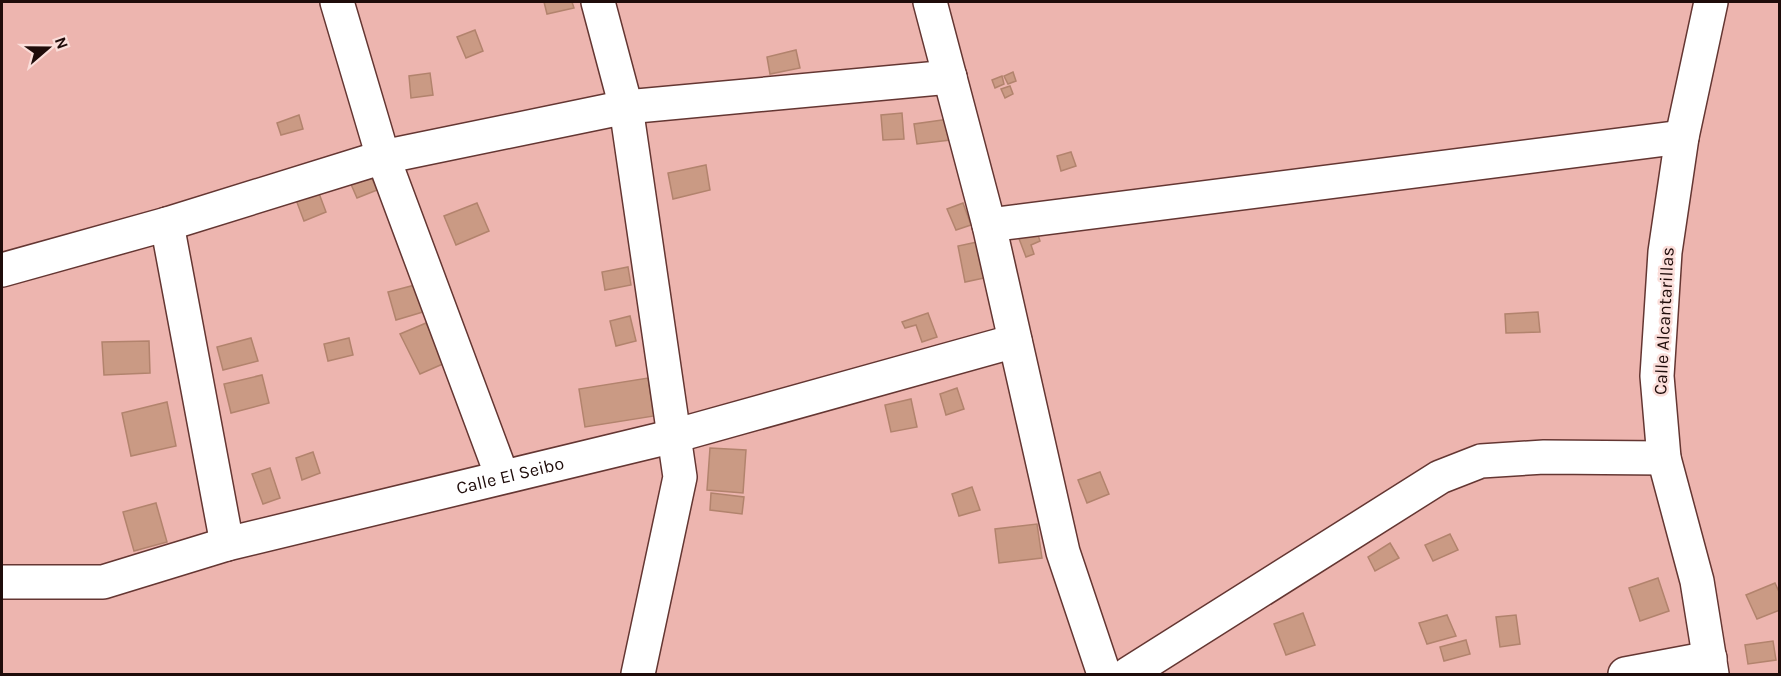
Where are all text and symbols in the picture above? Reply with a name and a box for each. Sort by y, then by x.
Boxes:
north arrow [18,18,78,78]
text: N [51,34,73,52]
street label: Calle Alcantarillas [1649,247,1679,395]
street label: Calle El Seibo [454,452,566,499]

